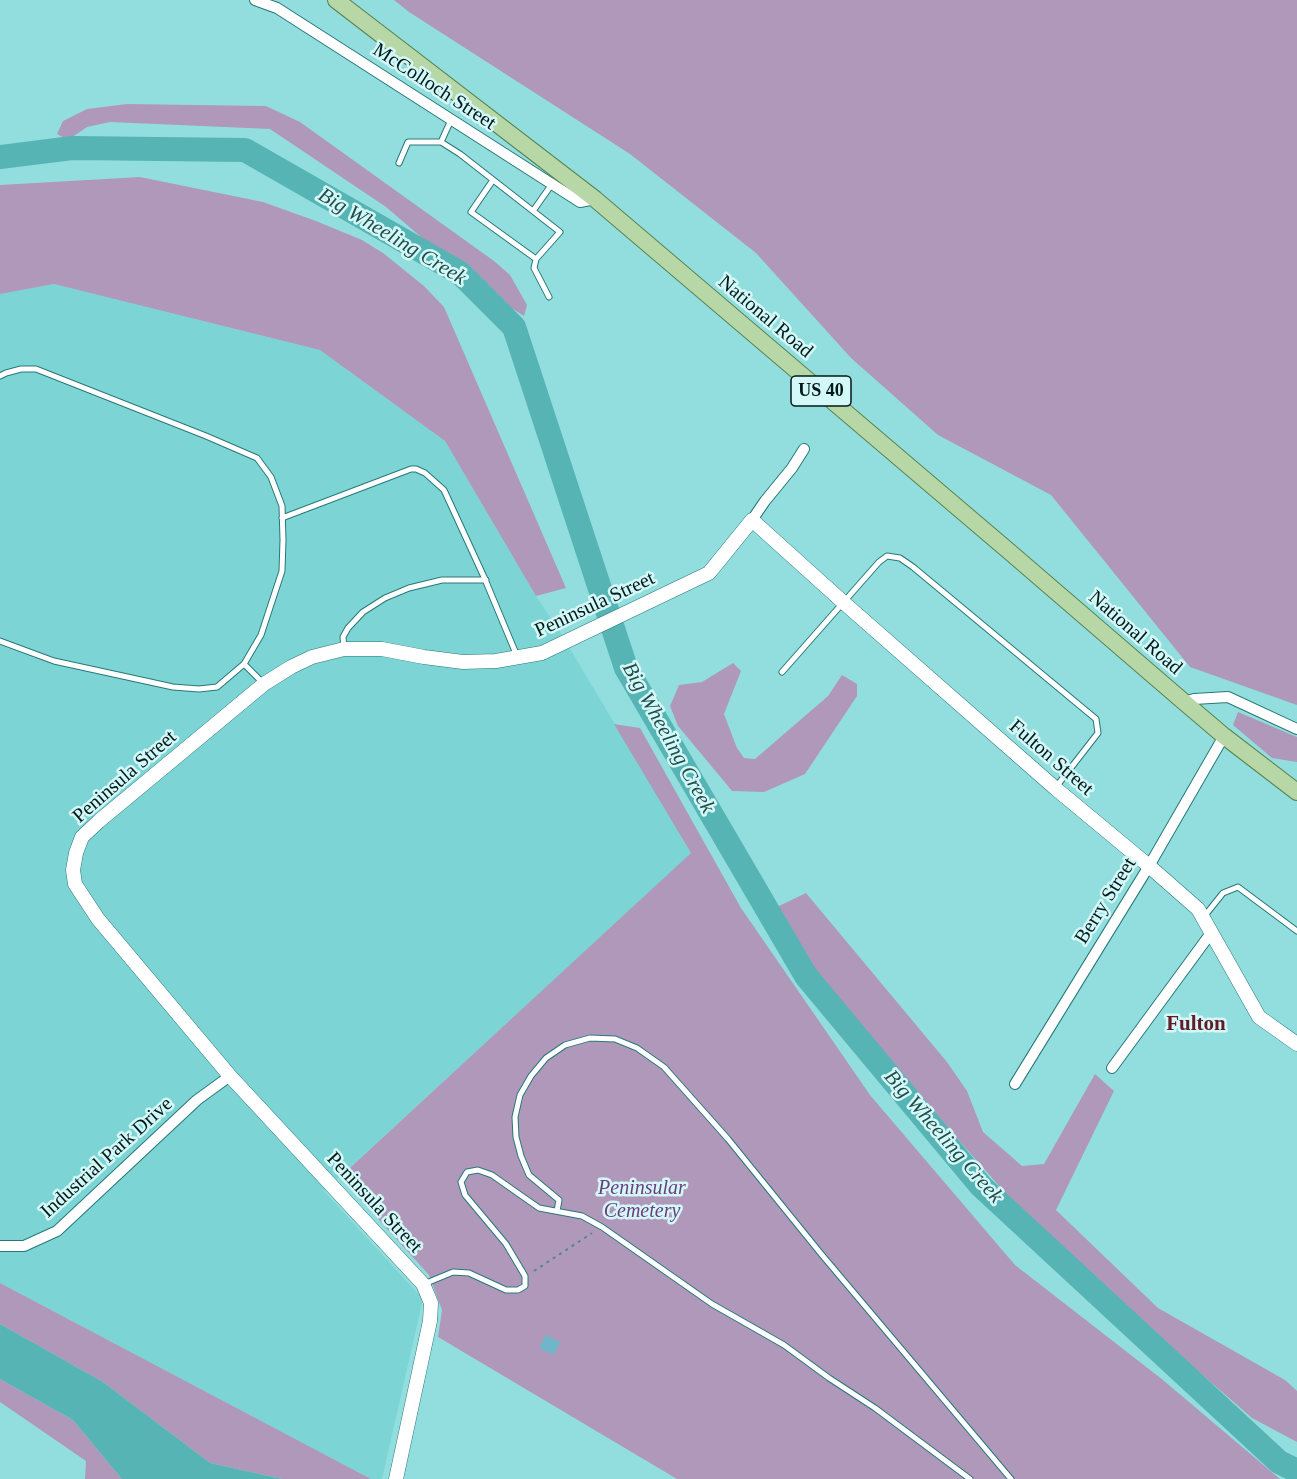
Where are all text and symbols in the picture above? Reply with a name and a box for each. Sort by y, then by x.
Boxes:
street label: McColloch Street [368,38,500,136]
water label: Big Wheeling Creek [313,183,471,291]
street label: National Road [713,270,817,364]
road number: US 40 [791,376,851,406]
street label: Peninsula Street [531,567,659,643]
street label: National Road [1083,586,1187,680]
water label: Big Wheeling Creek [616,658,720,818]
street label: Fulton Street [1004,715,1098,801]
street label: Peninsula Street [68,725,182,829]
street label: Berry Street [1070,853,1142,949]
district label: Fulton [1166,1012,1226,1038]
water label: Big Wheeling Creek [878,1065,1008,1209]
street label: Industrial Park Drive [36,1093,178,1223]
street label: Peninsula Street [321,1147,427,1259]
park label: Peninsular Cemetery [598,1177,686,1224]

